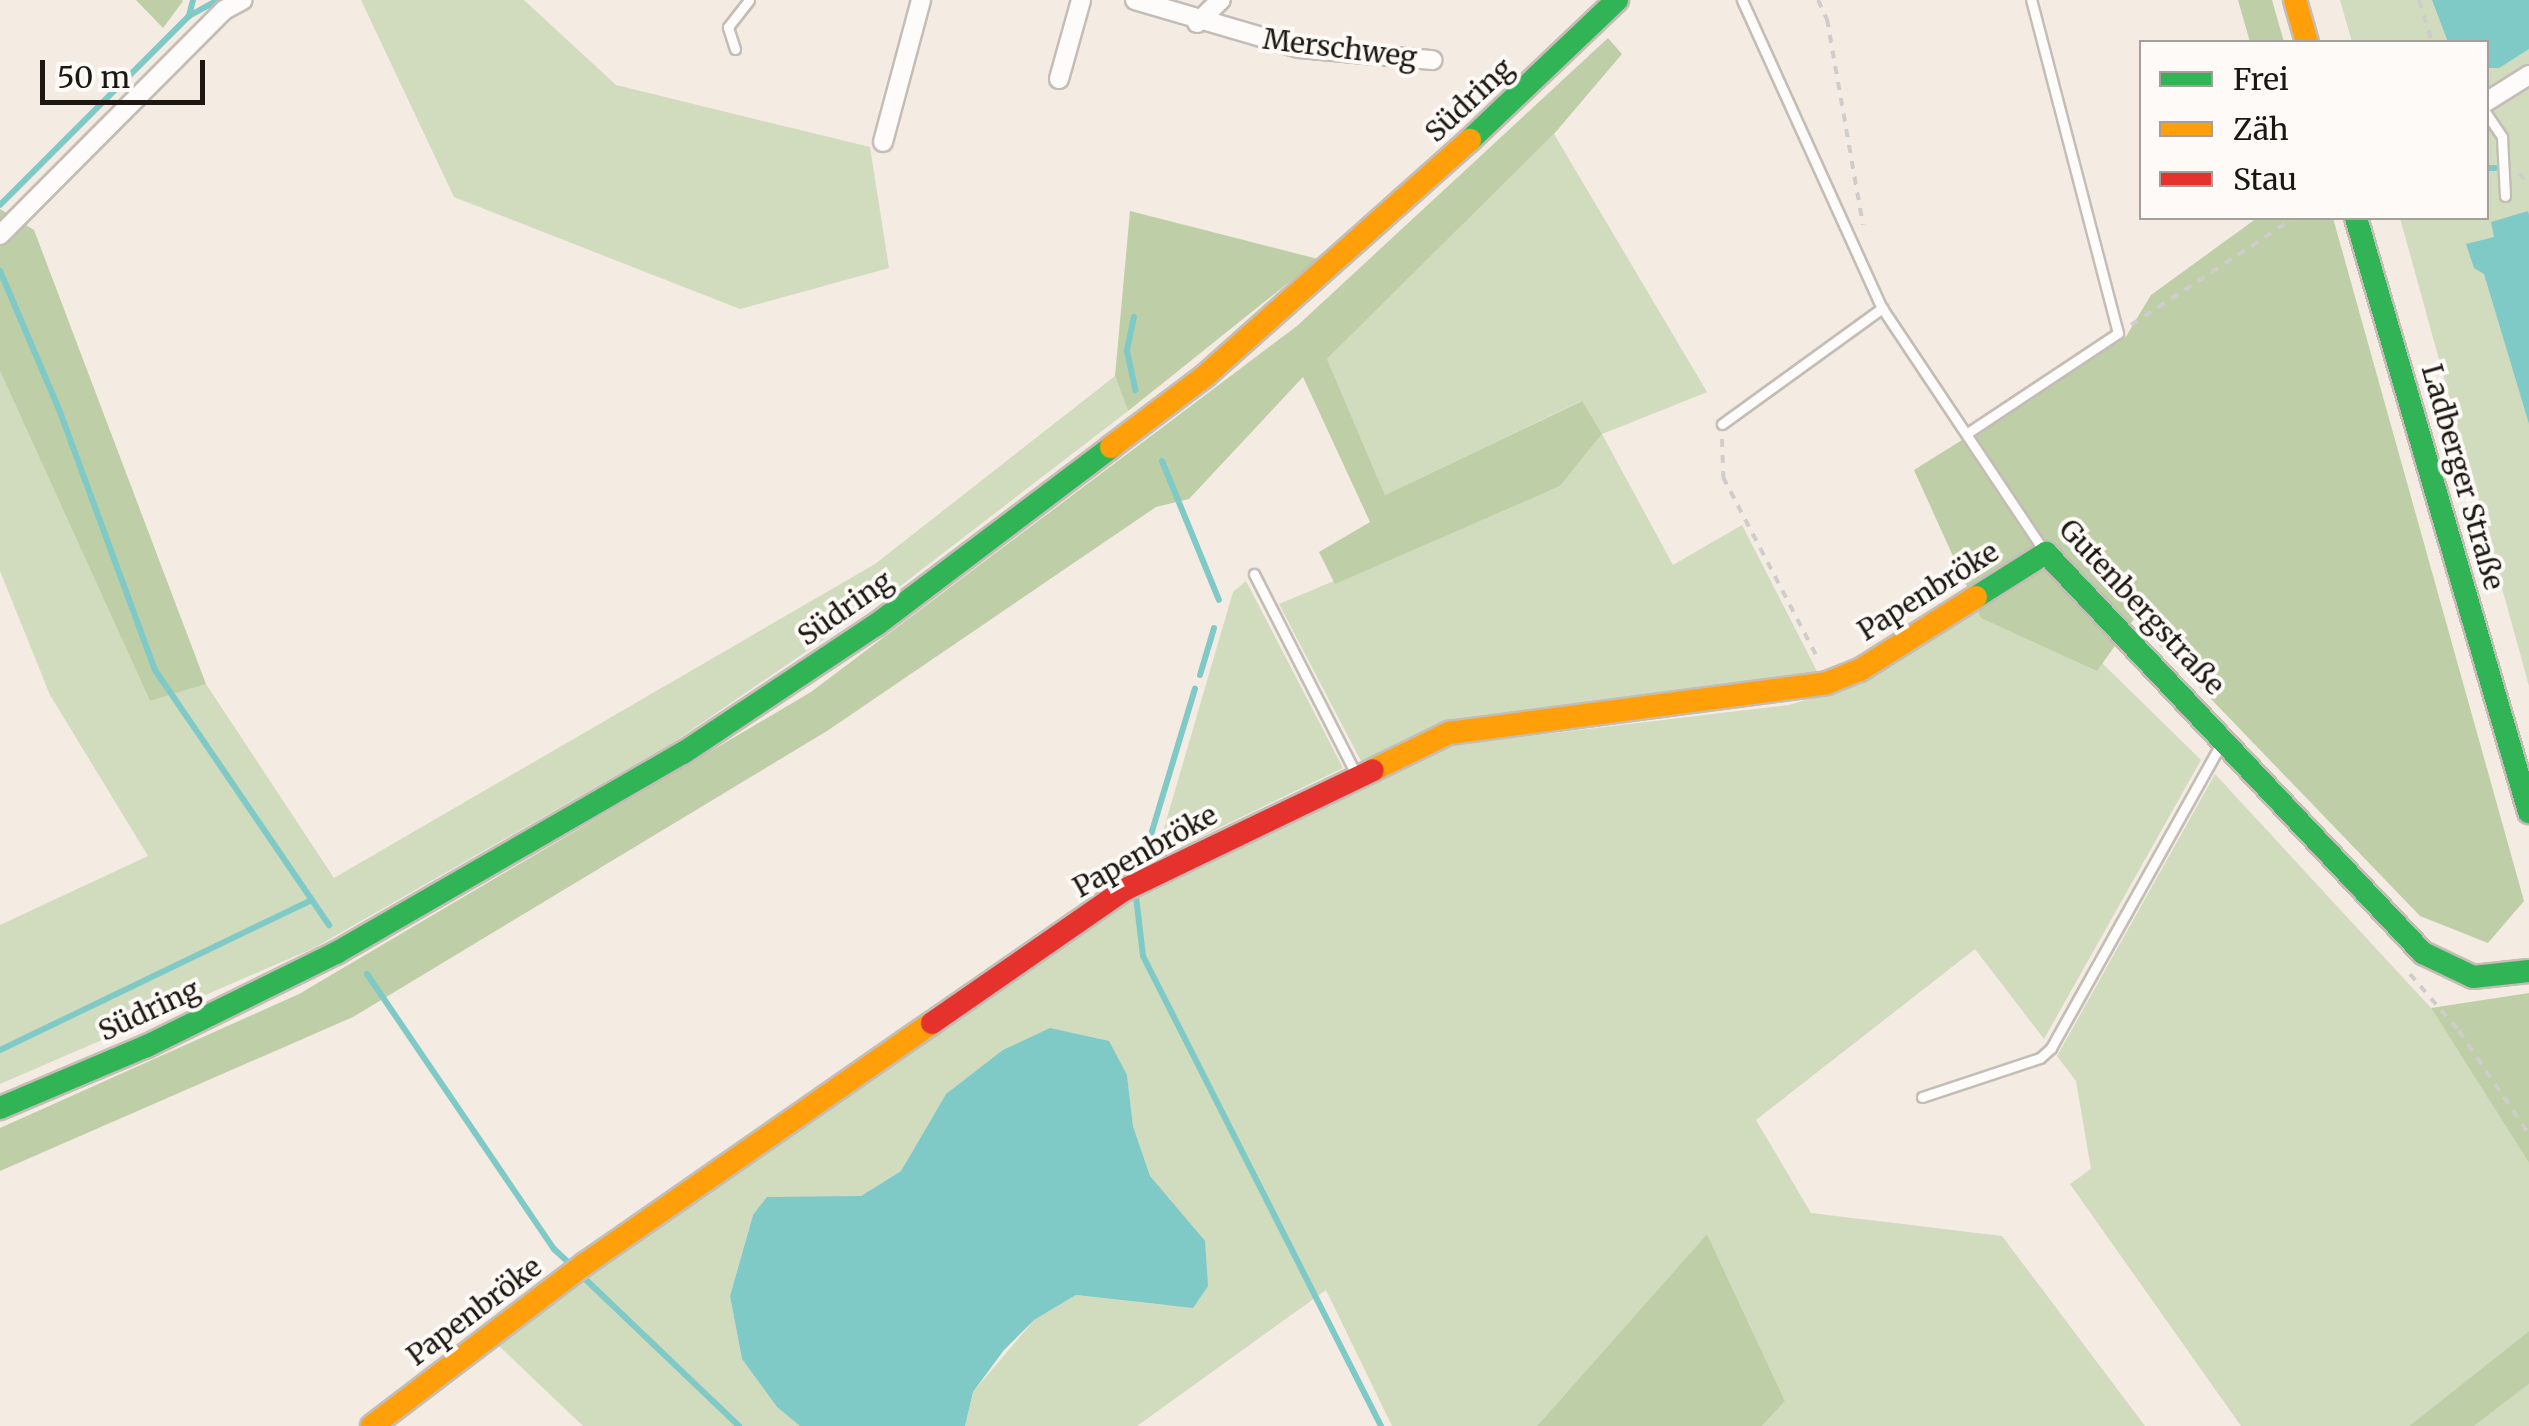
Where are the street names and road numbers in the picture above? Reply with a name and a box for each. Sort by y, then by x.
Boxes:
street label: Merschweg [1261,22,1419,74]
street label: Südring [1418,51,1520,149]
street label: Ladberger Straße [2415,360,2511,594]
street label: Gutenbergstraße [2052,512,2232,702]
street label: Papenbröke [1852,535,2004,647]
street label: Südring [791,563,899,653]
street label: Papenbröke [1067,798,1223,904]
street label: Südring [93,972,205,1048]
street label: Papenbröke [400,1250,548,1372]

